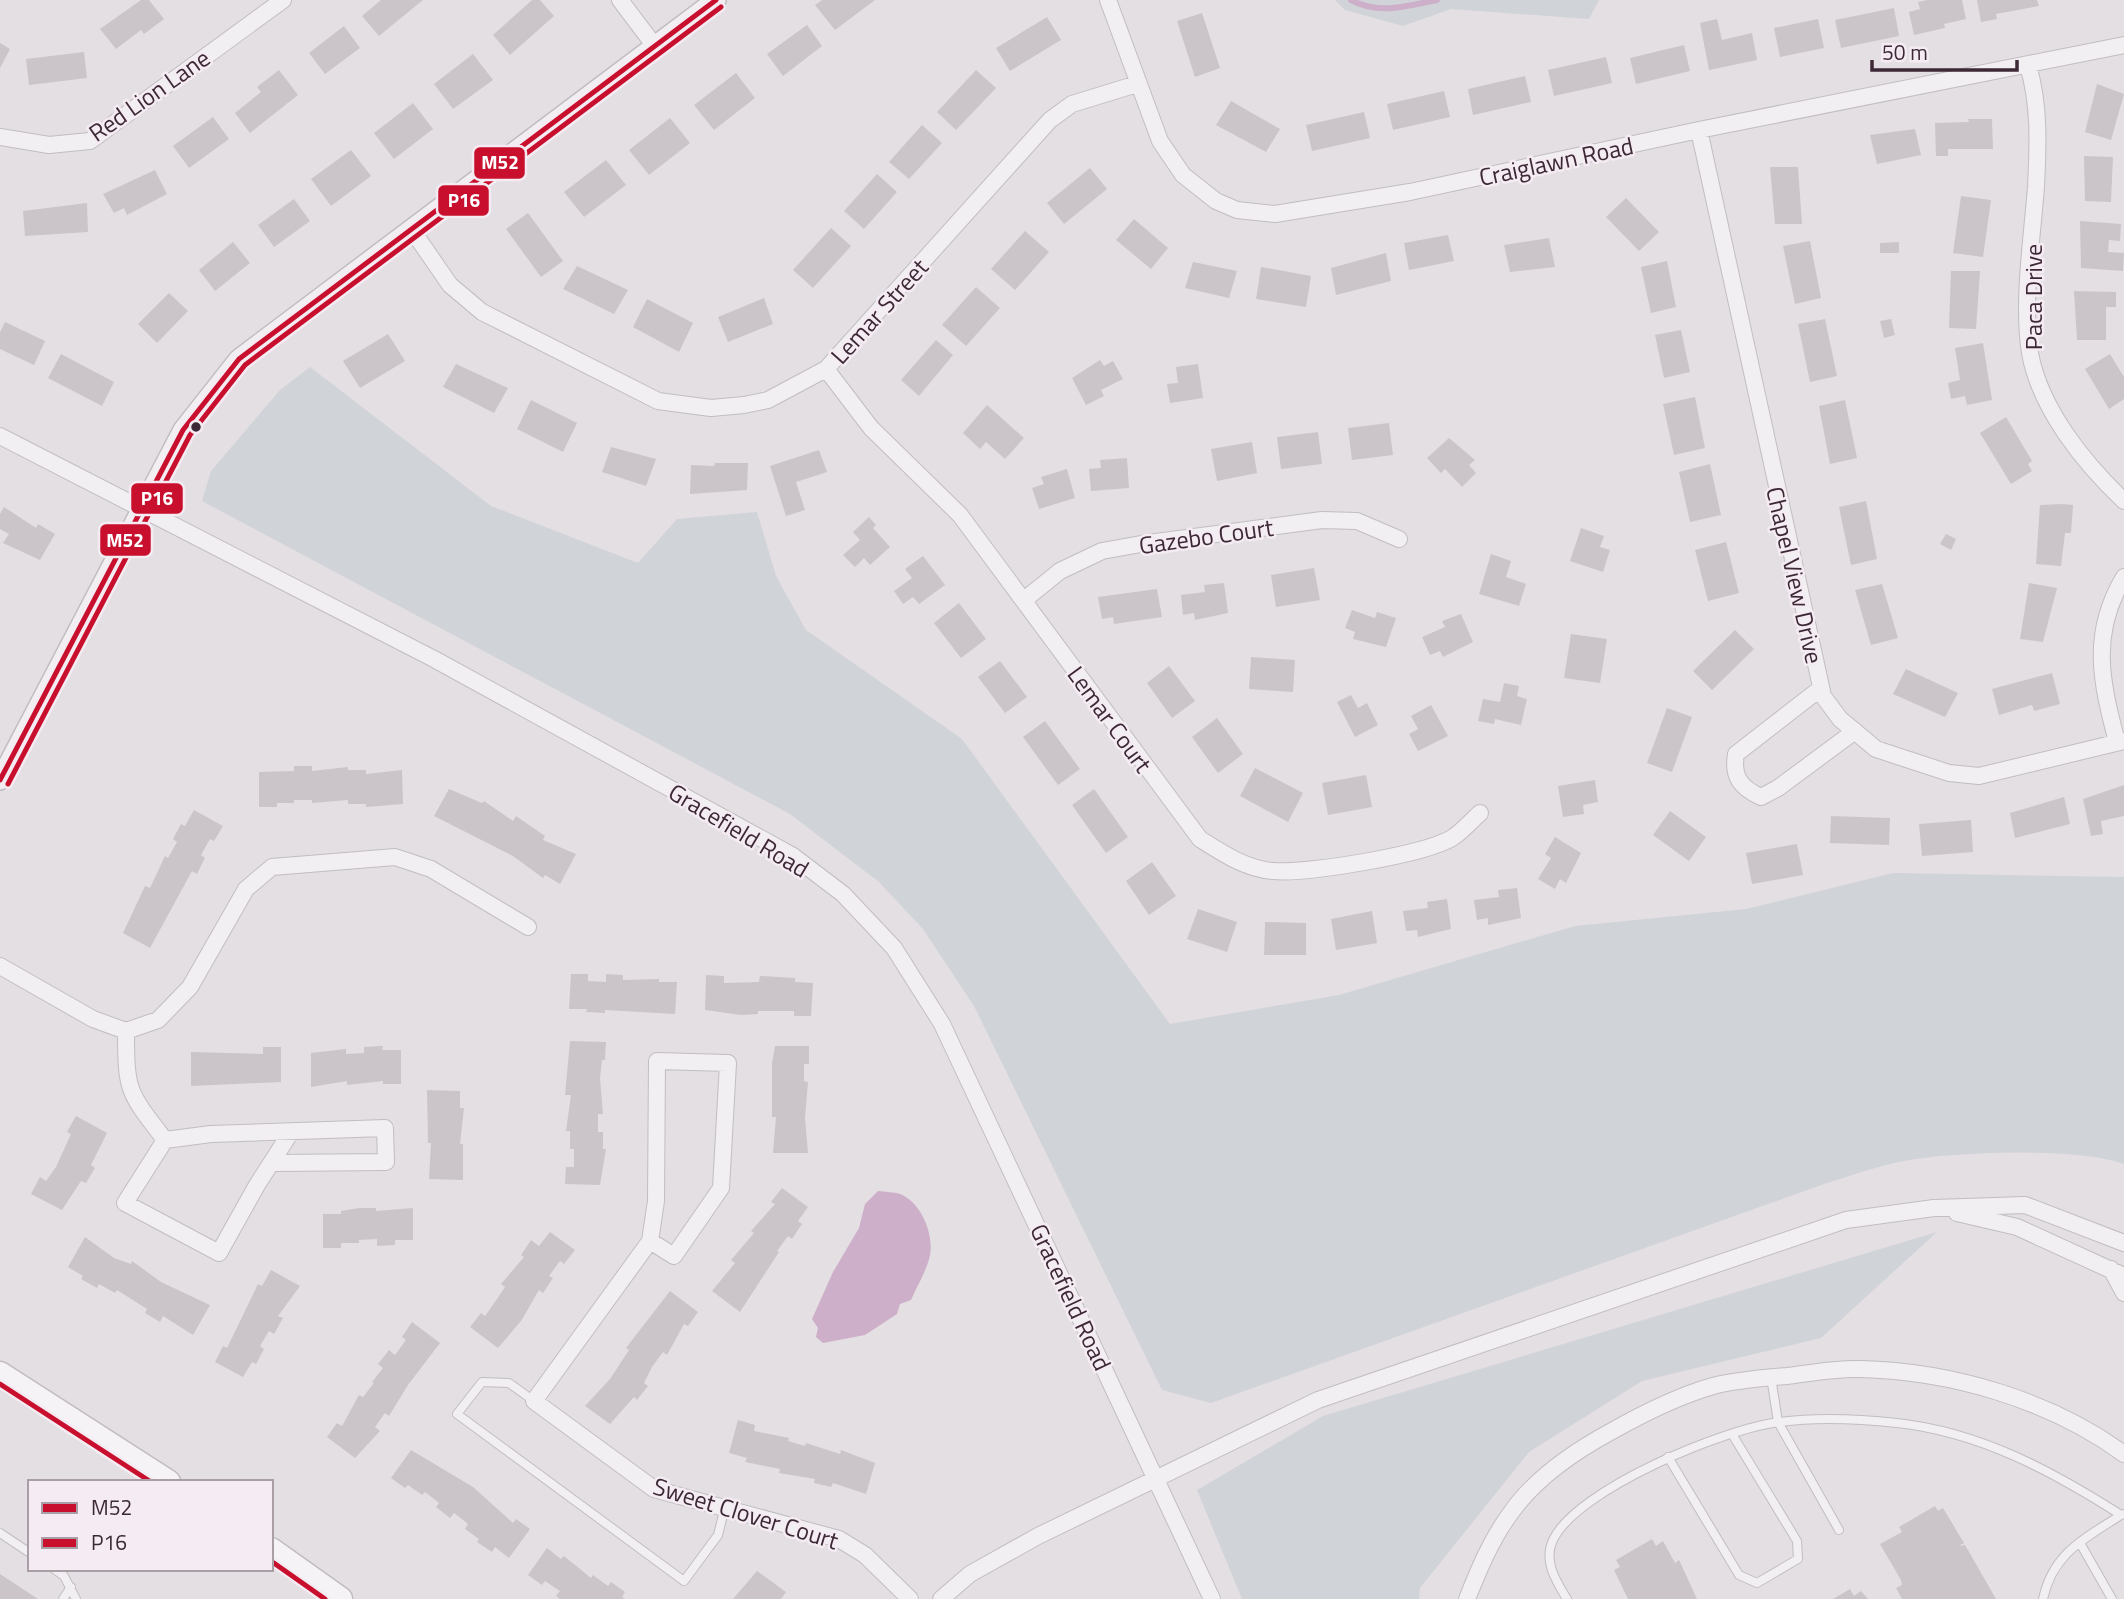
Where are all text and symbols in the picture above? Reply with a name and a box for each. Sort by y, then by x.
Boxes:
scale bar [1872,28,2017,72]
text: 50 m [1882,36,1928,68]
street label: Red Lion Lane [81,40,217,150]
street label: Craiglawn Road [1476,127,1636,195]
line badge: M52 [473,146,526,180]
text: M52 [481,147,519,176]
line badge: P16 [437,184,490,217]
text: P16 [448,185,481,214]
street label: Paca Drive [2015,244,2051,350]
street label: Lemar Street [822,250,937,372]
unlabelled marker [189,420,203,434]
line badge: P16 [130,482,184,515]
text: P16 [141,483,174,512]
street label: Chapel View Drive [1757,483,1833,667]
street label: Gazebo Court [1136,509,1276,563]
line badge: M52 [99,523,152,557]
text: M52 [106,525,144,554]
street label: Lemar Court [1059,658,1161,780]
street label: Gracefield Road [662,774,816,886]
street label: Gracefield Road [1021,1218,1121,1376]
street label: Sweet Clover Court [649,1468,844,1558]
legend [28,1480,273,1571]
text: M52 [91,1491,132,1523]
text: P16 [91,1526,127,1558]

